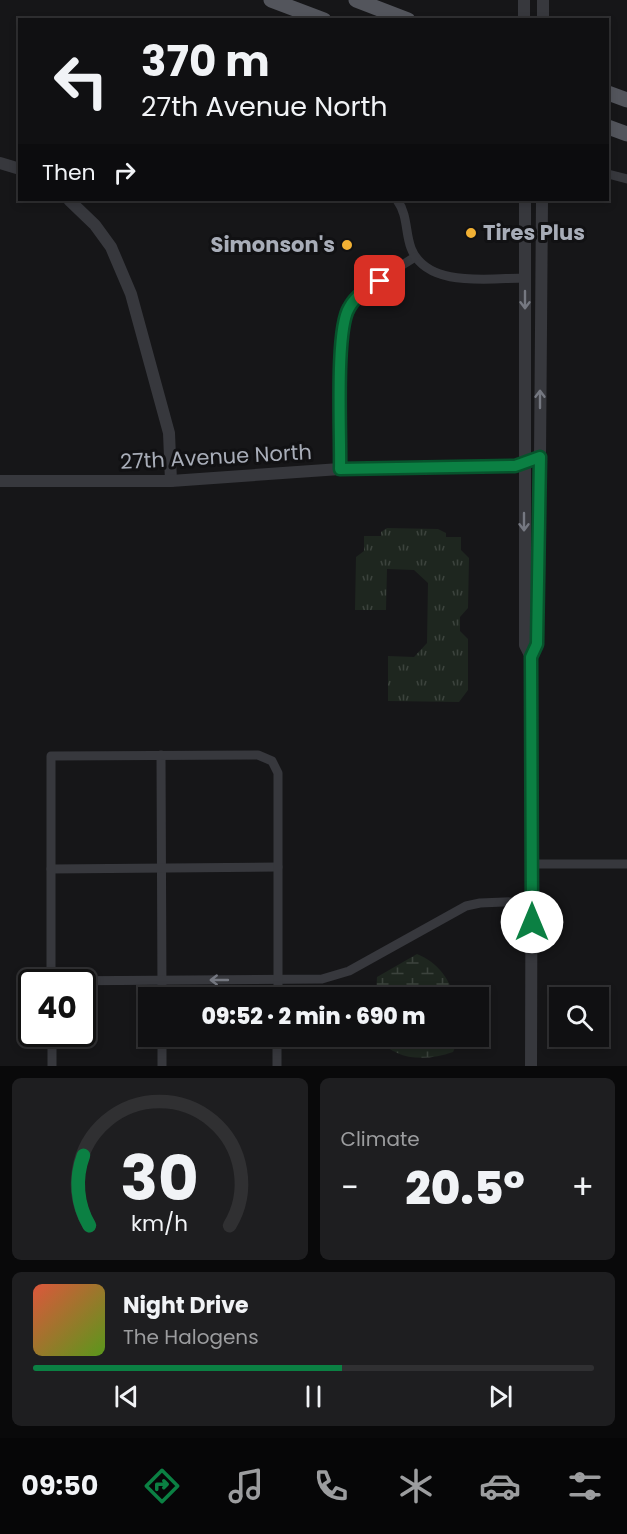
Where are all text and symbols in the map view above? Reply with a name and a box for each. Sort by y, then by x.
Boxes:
text: 370 m [141,32,270,91]
icon: left [42,42,120,120]
text: 27th Avenue North [141,88,388,125]
icon: right [108,156,141,189]
text: Then [42,157,96,188]
place label: Tires Plus [483,218,585,247]
marker: Tires Plus [464,226,478,240]
place label: Simonson's [211,230,335,259]
marker: Simonson's [340,238,354,252]
pin [354,255,405,306]
icon: arrive [363,264,396,297]
one-way arrow [519,289,531,309]
one-way arrow [534,389,546,409]
street label: 27th Avenue North [119,437,313,476]
one-way arrow [518,511,530,531]
position arrow [500,890,564,954]
speed limit sign: 40 [18,969,96,1047]
one-way arrow [210,974,230,986]
map controls [549,987,609,1047]
button: search [549,987,609,1047]
text: 09:52 · 2 min · 690 m [202,1001,425,1032]
text: Climate [341,1125,420,1153]
text: 30 [121,1134,199,1222]
text: 20.5° [405,1157,525,1220]
text: − [341,1164,359,1211]
text: + [571,1164,594,1211]
text: km/h [131,1208,188,1239]
text: Night Drive [123,1290,249,1321]
text: The Halogens [123,1323,259,1351]
icon: previous [110,1380,143,1413]
icon: pause [297,1380,330,1413]
icon: next [484,1380,517,1413]
icon: directions [141,1465,183,1507]
icon: music [225,1465,267,1507]
icon: phone [310,1465,352,1507]
icon: climate [395,1465,437,1507]
icon: car [479,1465,521,1507]
icon: filters [564,1465,606,1507]
text: 09:50 [21,1467,98,1504]

